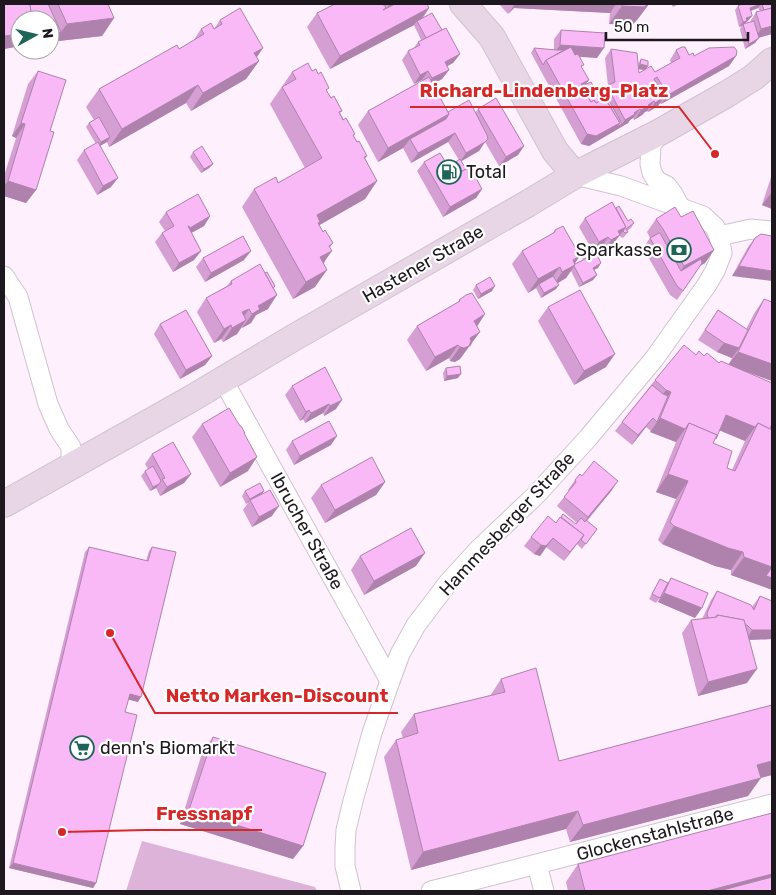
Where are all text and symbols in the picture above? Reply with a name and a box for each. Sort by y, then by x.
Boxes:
north arrow [10,10,60,60]
scale bar [606,10,748,42]
text: 50 m [614,18,649,36]
text: N [38,27,56,39]
callout: Richard-Lindenberg-Platz [410,73,679,107]
text: Richard-Lindenberg-Platz [420,79,668,102]
fuel station icon: Total [436,159,462,185]
place label: Total [466,161,506,183]
street label: Hastener Straße [358,220,488,308]
bank icon: Sparkasse [666,237,692,263]
place label: Sparkasse [576,239,662,261]
street label: Hammesberger Straße [435,447,579,601]
street label: Ibrucher Straße [266,469,348,593]
callout: Netto Marken-Discount [155,679,398,713]
text: Netto Marken-Discount [166,684,388,707]
supermarket icon: denn's Biomarkt [69,735,95,761]
place label: denn's Biomarkt [100,737,235,759]
callout: Fressnapf [146,796,262,830]
text: Fressnapf [156,802,253,825]
street label: Glockenstahlstraße [574,802,736,866]

